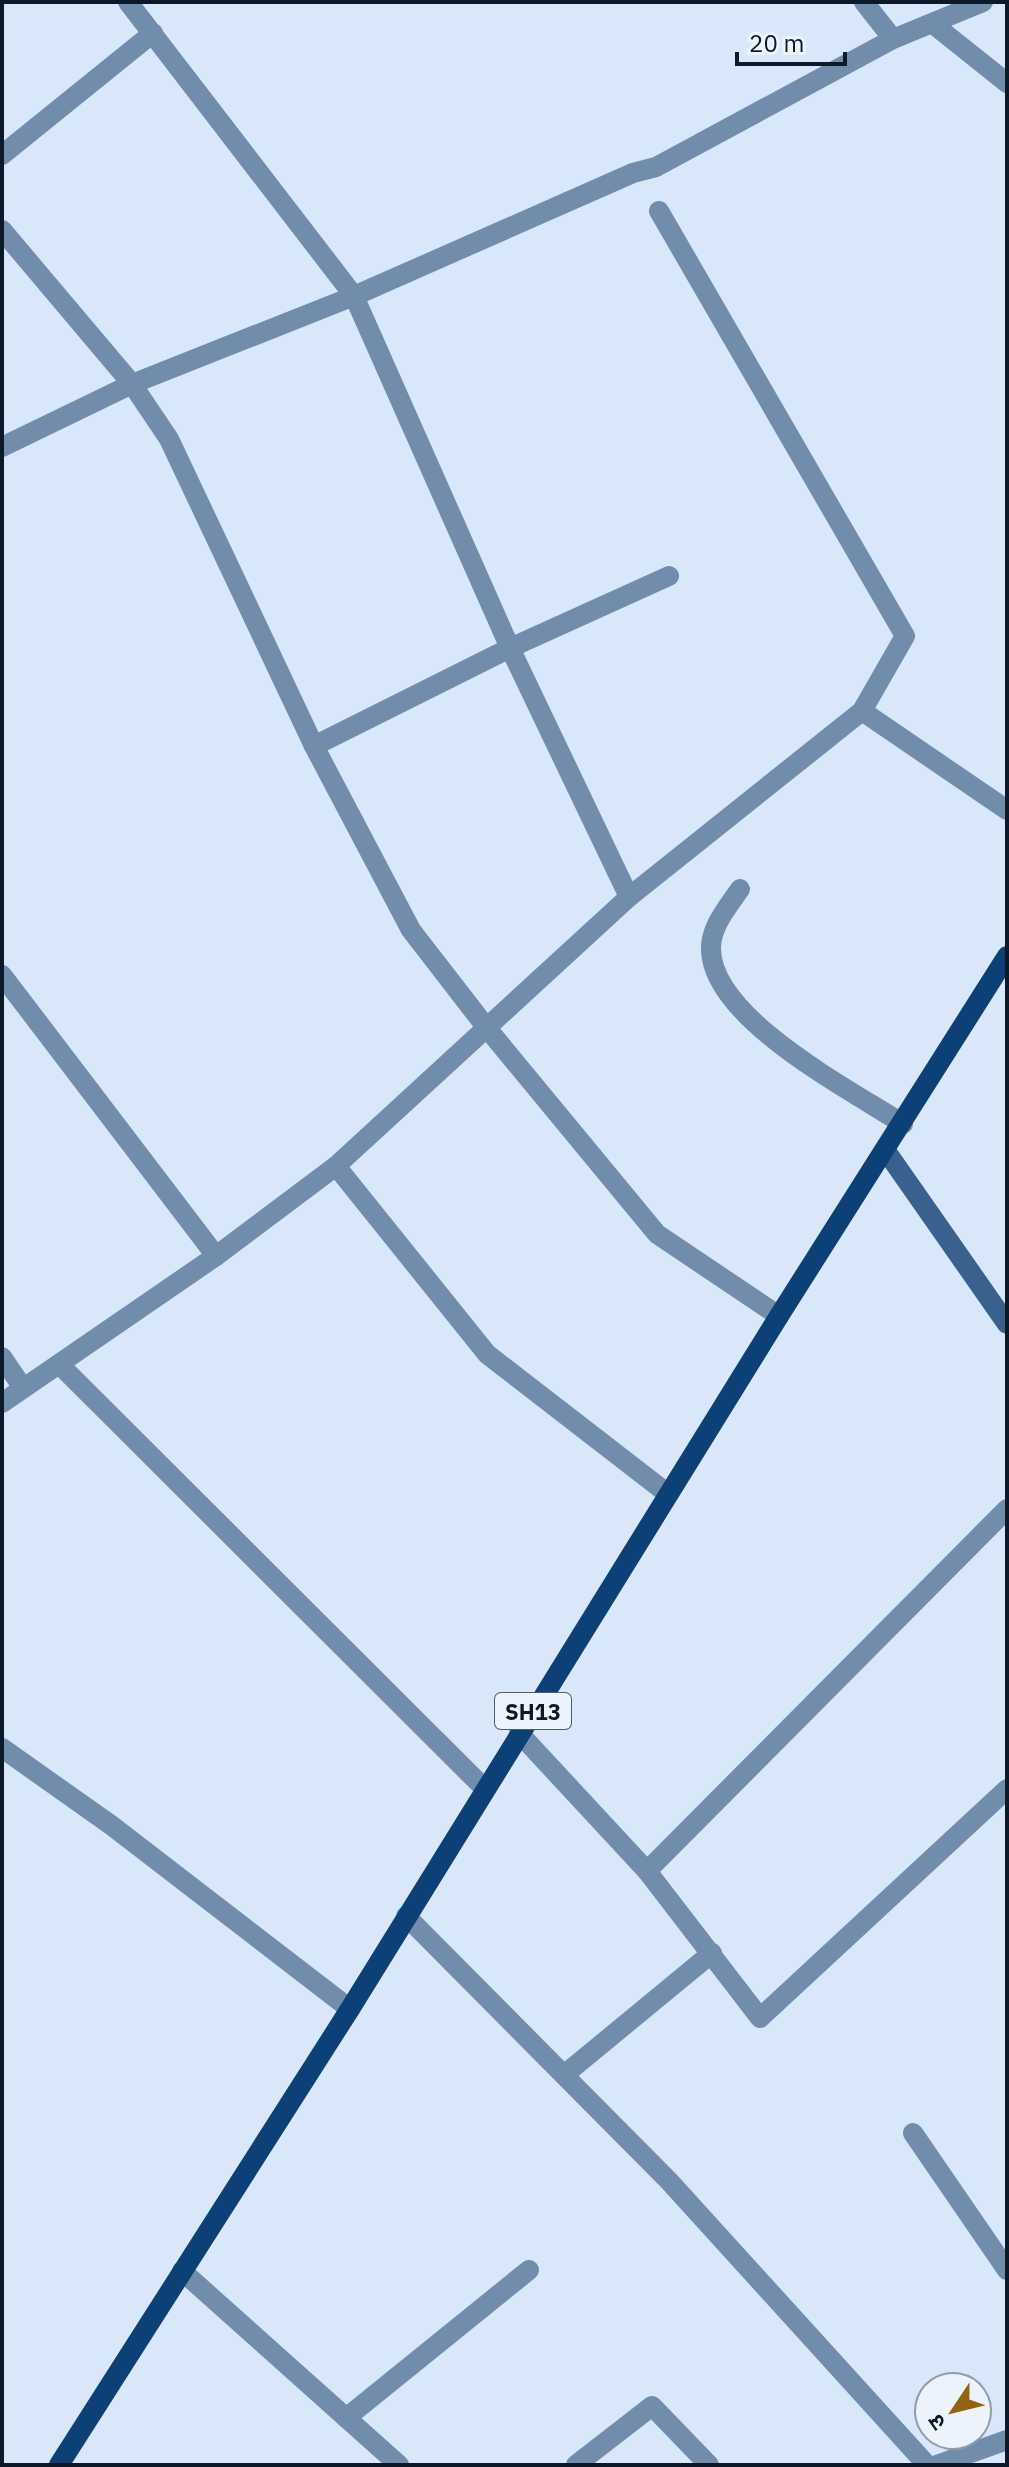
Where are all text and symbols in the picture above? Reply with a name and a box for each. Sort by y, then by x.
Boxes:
scale bar [737,16,845,66]
text: 20 m [749,27,804,59]
road number: SH13 [495,1693,571,1729]
north arrow [913,2371,993,2451]
text: उ [920,2408,952,2436]

